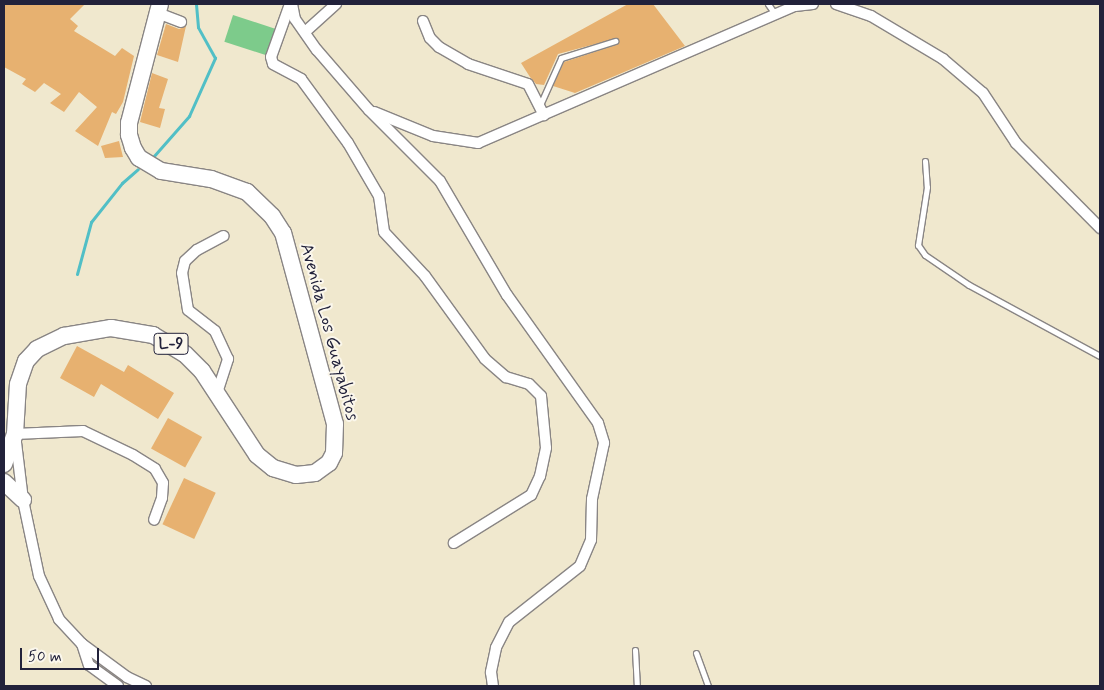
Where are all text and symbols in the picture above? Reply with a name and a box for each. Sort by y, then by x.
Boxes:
street label: Avenida Los Guayabitos [295,240,363,424]
road number: L-9 [154,330,188,358]
scale bar [22,638,101,670]
text: 50 m [28,647,62,667]

